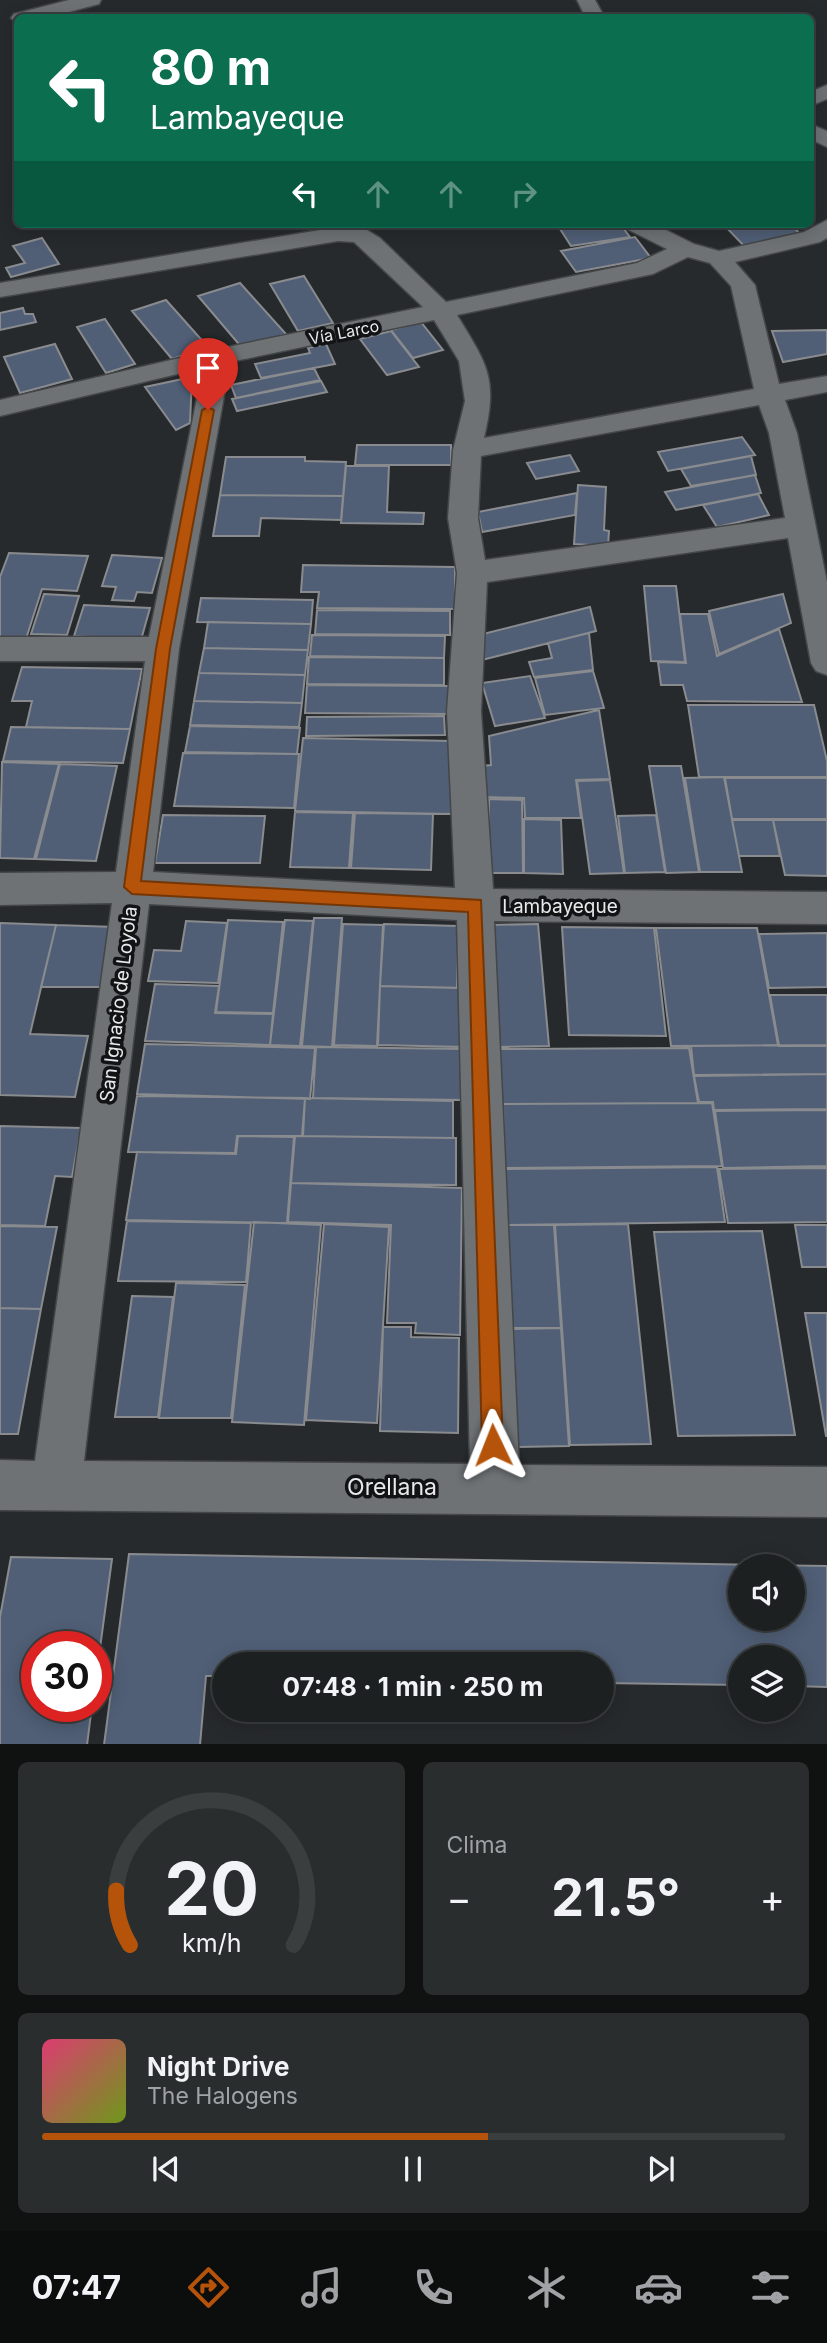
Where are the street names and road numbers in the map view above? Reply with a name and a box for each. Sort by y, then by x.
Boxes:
street label: Vía Larco [307,315,381,349]
street label: Lambayeque [502,895,618,918]
street label: San Ignacio de Loyola [95,905,142,1103]
street label: Orellana [347,1473,437,1501]

